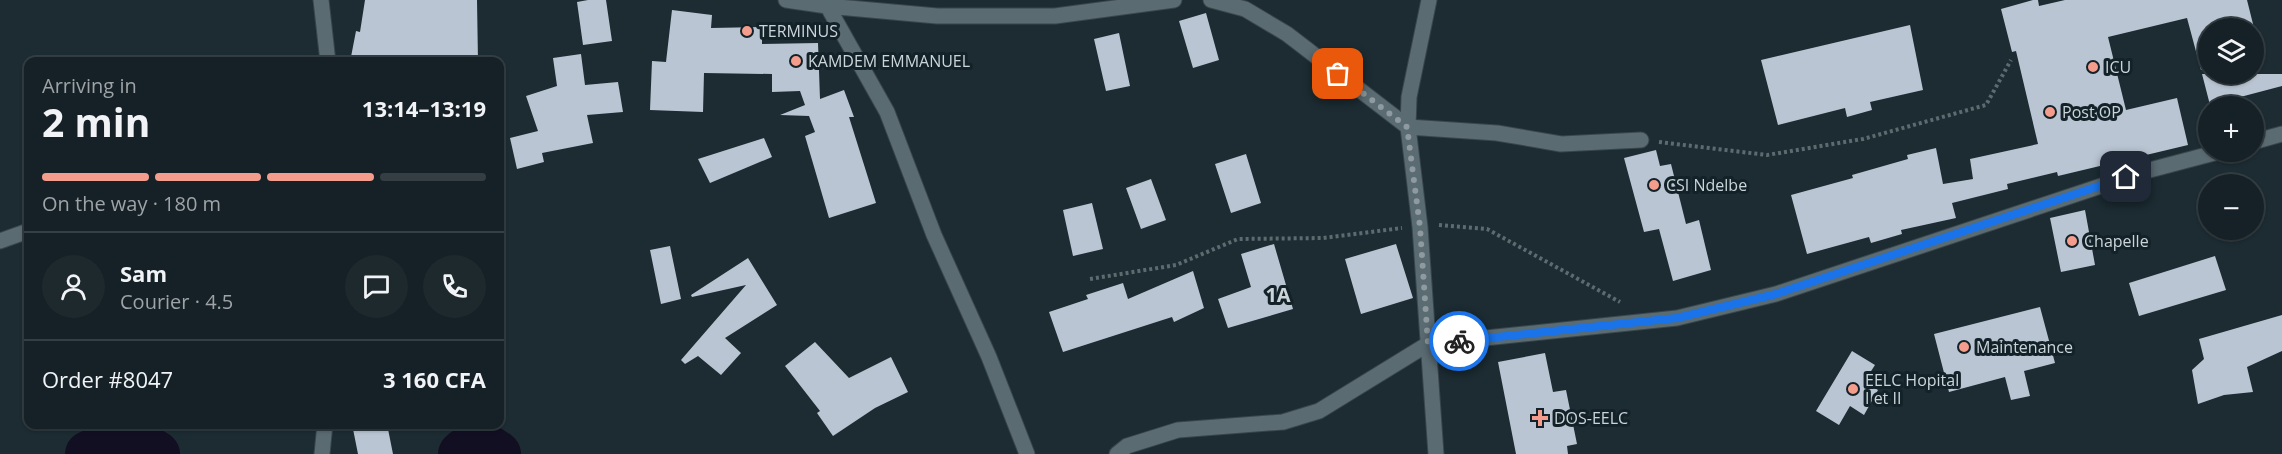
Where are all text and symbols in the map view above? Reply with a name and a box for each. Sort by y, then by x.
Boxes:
map controls [2198,18,2264,240]
button: layers [2198,18,2264,84]
place label: TERMINUS [759,20,838,42]
marker: TERMINUS [740,24,754,38]
pin [1312,48,1363,99]
place label: KAMDEM EMMANUEL [808,50,970,72]
marker: KAMDEM EMMANUEL [789,54,803,68]
place label: ICU [2105,56,2131,78]
icon: bag [1321,57,1354,90]
marker: ICU [2086,60,2100,74]
text: Arriving in [42,72,137,99]
text: 13:14–13:19 [362,93,486,123]
text: 2 min [42,95,150,148]
button: + [2198,96,2264,162]
place label: Post OP [2062,101,2121,123]
marker: Post OP [2043,105,2057,119]
pin [2100,151,2151,202]
icon: home [2109,160,2142,193]
place label: CSI Ndelbe [1666,174,1747,196]
button: − [2198,174,2264,240]
marker: CSI Ndelbe [1647,178,1661,192]
text: On the way · 180 m [42,190,221,217]
place label: Chapelle [2084,230,2149,252]
marker: Chapelle [2065,234,2079,248]
button: person [42,255,105,318]
button: chat [345,255,408,318]
button: phone [423,255,486,318]
text: Sam [120,258,167,288]
district label: 1A [1265,281,1291,308]
text: Courier · 4.5 [120,288,233,315]
courier [1429,311,1489,371]
icon: bike [1443,325,1476,358]
place label: Maintenance [1976,336,2073,358]
marker: Maintenance [1957,340,1971,354]
text: Order #8047 [42,364,173,394]
text: 3 160 CFA [383,364,486,394]
place label: EELC Hopital I et II [1865,369,1959,409]
marker: EELC Hopital I et II [1846,382,1860,396]
place label: DOS-EELC [1554,407,1628,429]
marker: DOS-EELC [1531,409,1549,427]

